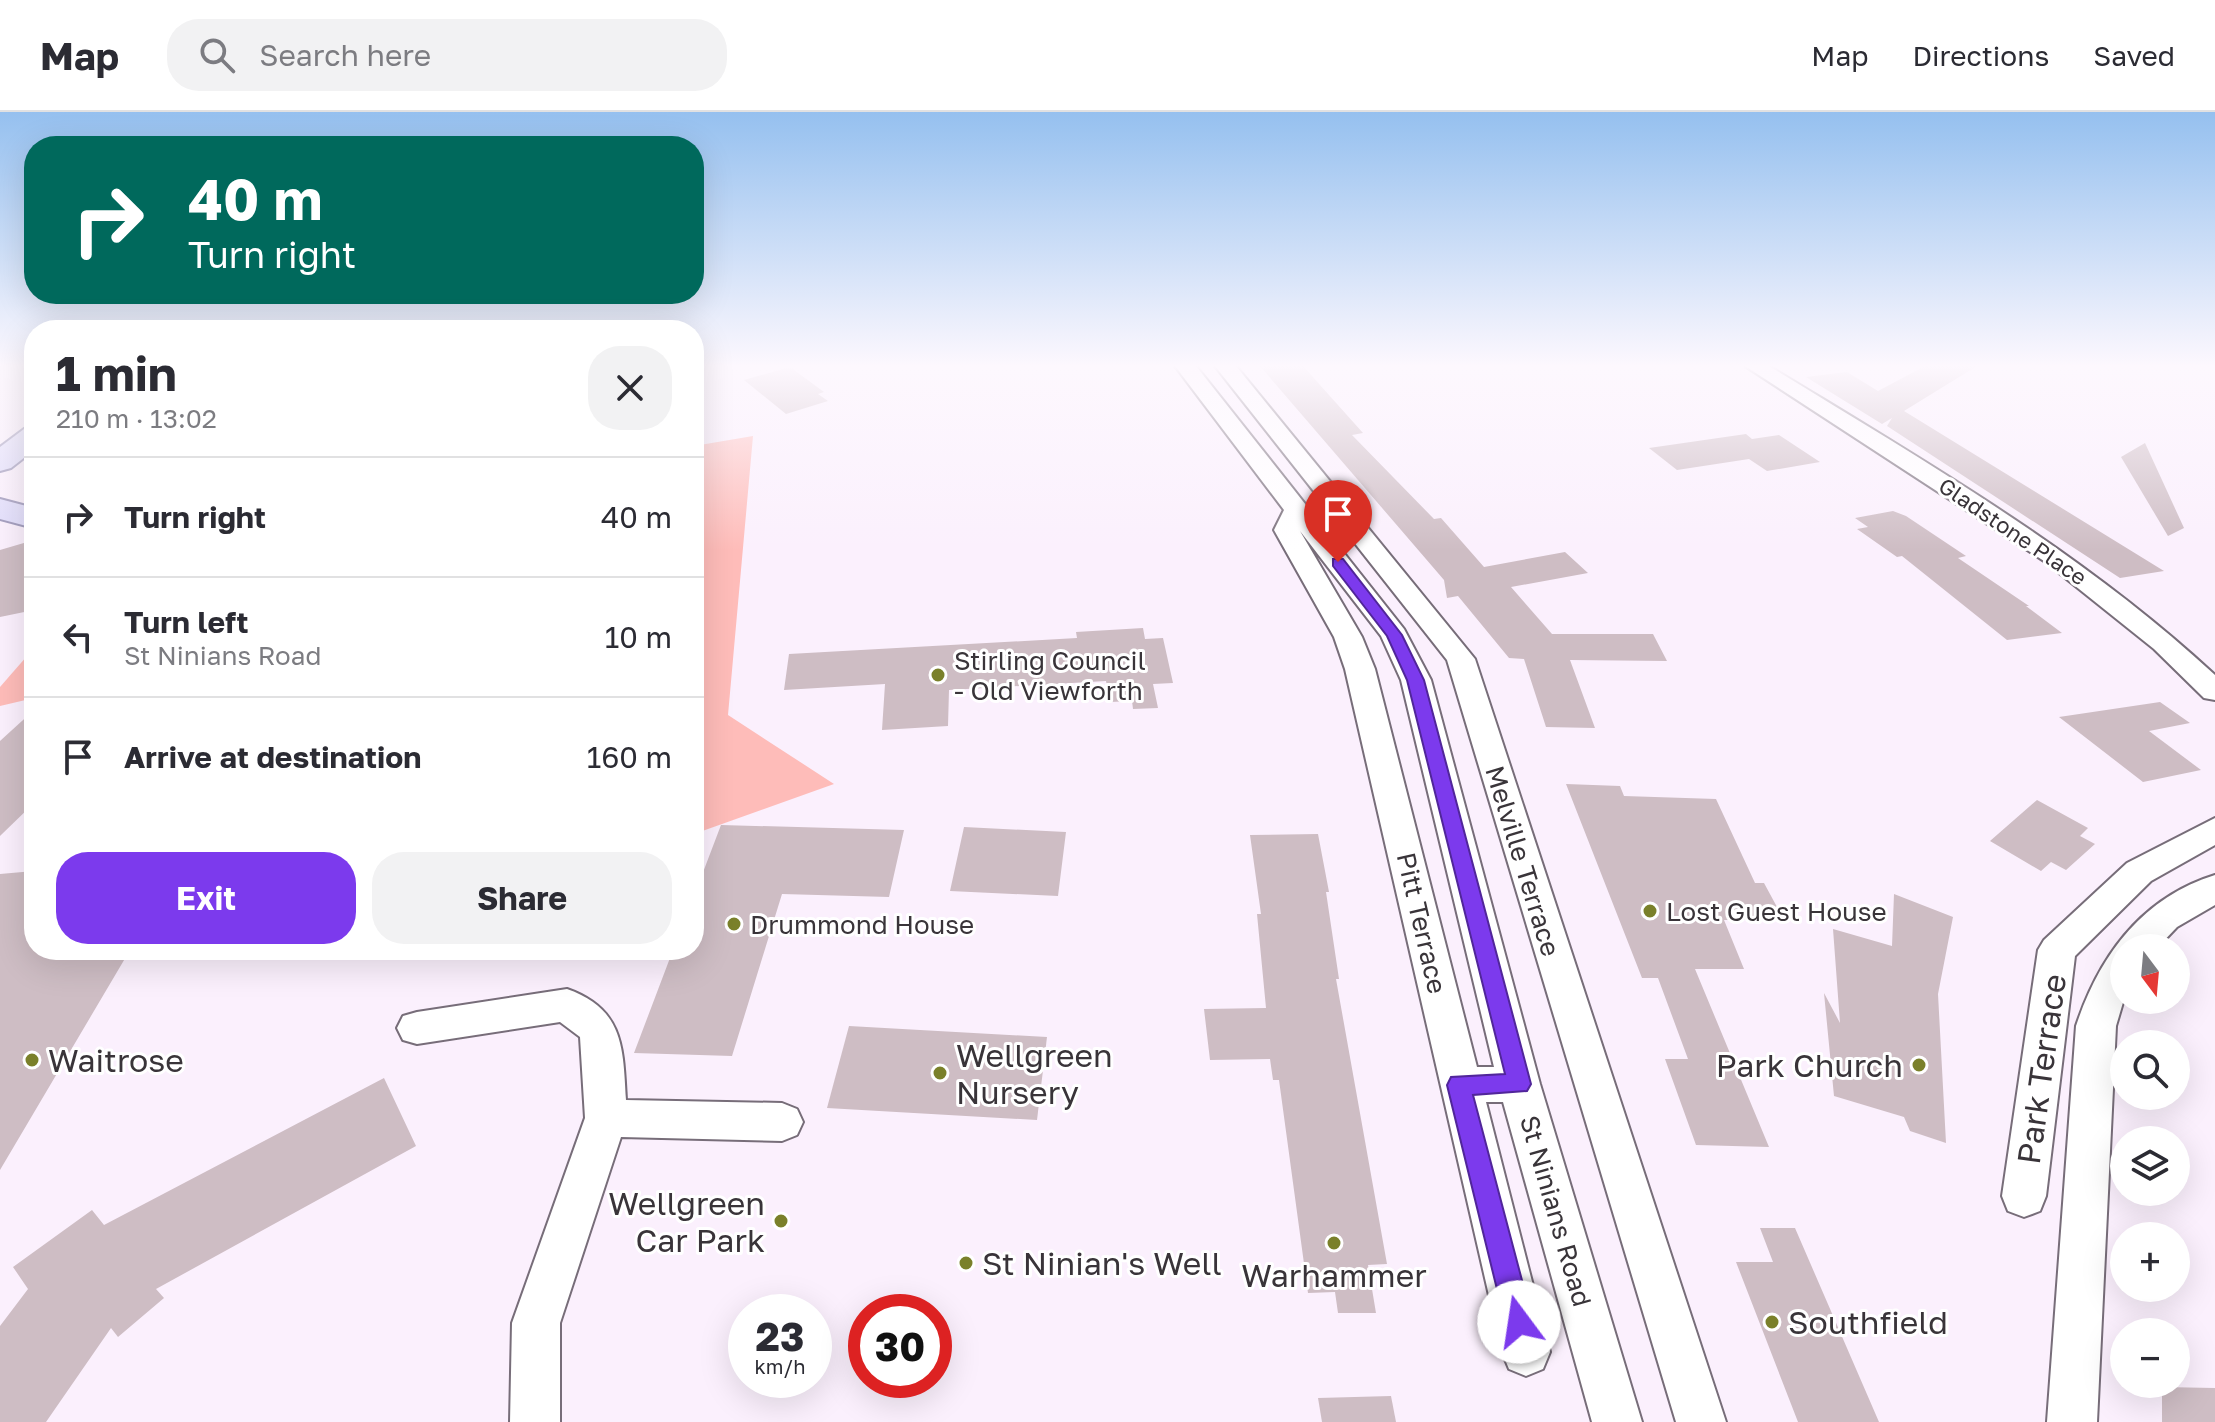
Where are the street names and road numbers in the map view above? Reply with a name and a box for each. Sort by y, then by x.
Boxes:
street label: Gladstone Place [1934,472,2092,590]
street label: Melville Terrace [1479,762,1567,960]
street label: Pitt Terrace [1391,849,1453,997]
street label: Park Terrace [2009,972,2073,1166]
street label: St Ninians Road [1514,1112,1598,1310]

